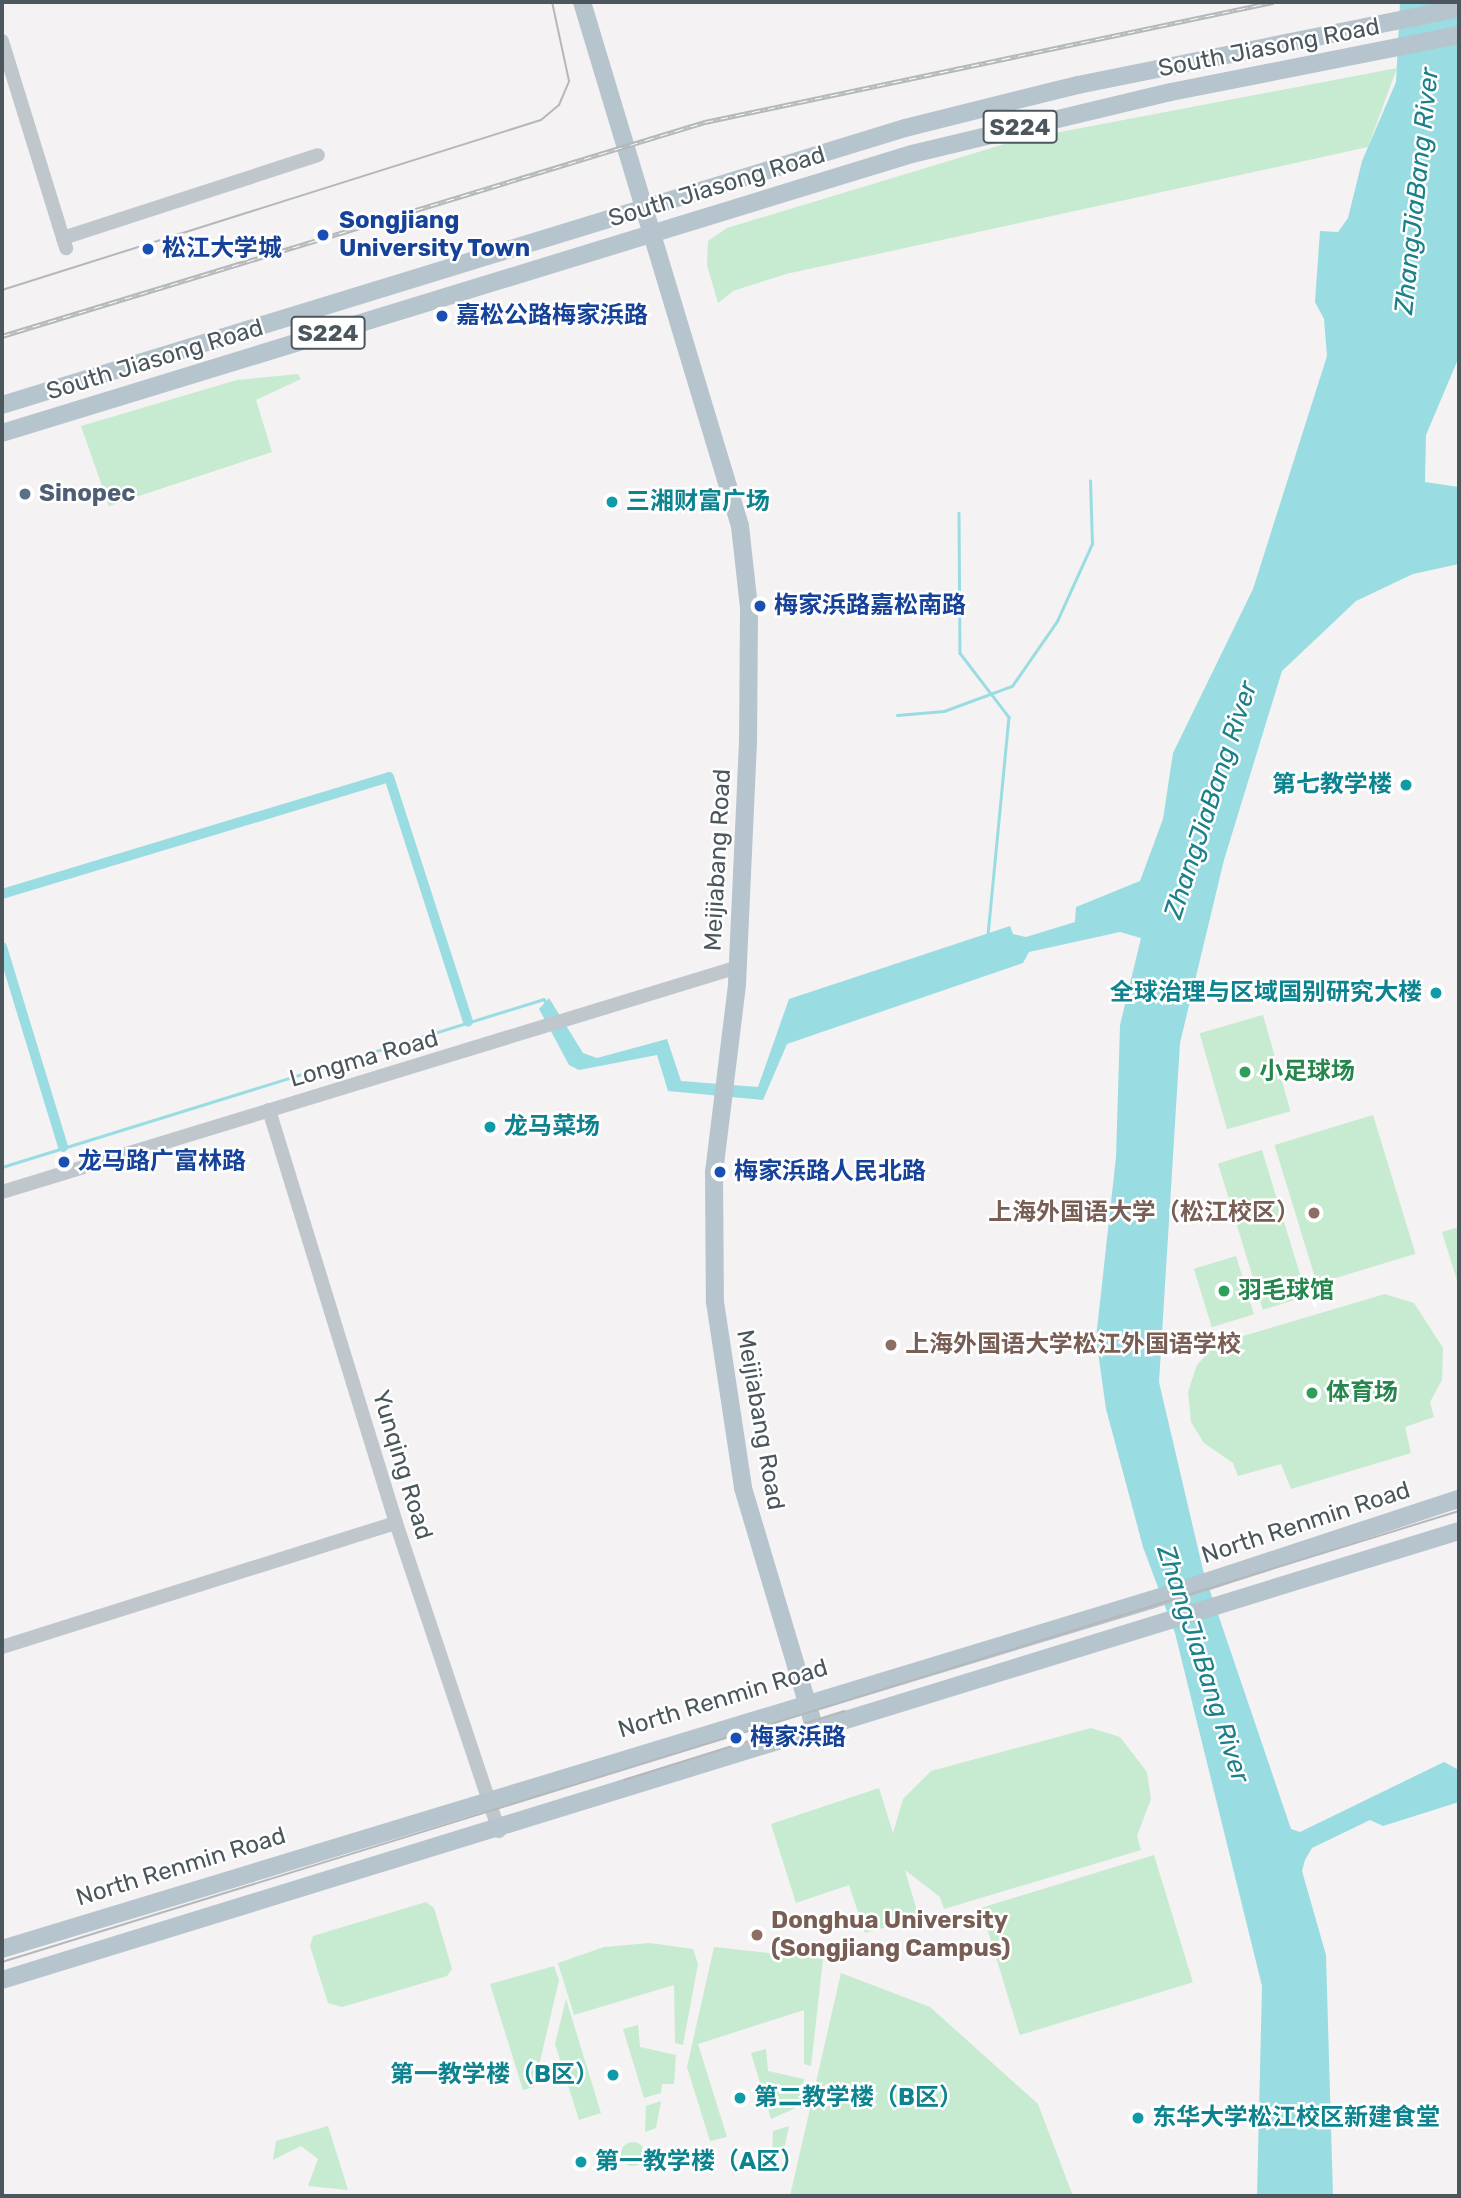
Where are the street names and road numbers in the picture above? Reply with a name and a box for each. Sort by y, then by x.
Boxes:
street label: South Jiasong Road [1156,12,1382,84]
road number: S224 [982,108,1058,146]
street label: South Jiasong Road [605,140,829,234]
street label: South Jiasong Road [43,313,267,407]
road number: S224 [290,314,366,352]
street label: Meijiabang Road [699,768,737,952]
street label: Longma Road [286,1024,442,1094]
street label: Meijiabang Road [730,1328,790,1512]
street label: Yunqing Road [366,1387,438,1543]
street label: North Renmin Road [1198,1476,1414,1570]
street label: North Renmin Road [615,1653,831,1745]
street label: North Renmin Road [73,1821,289,1913]

